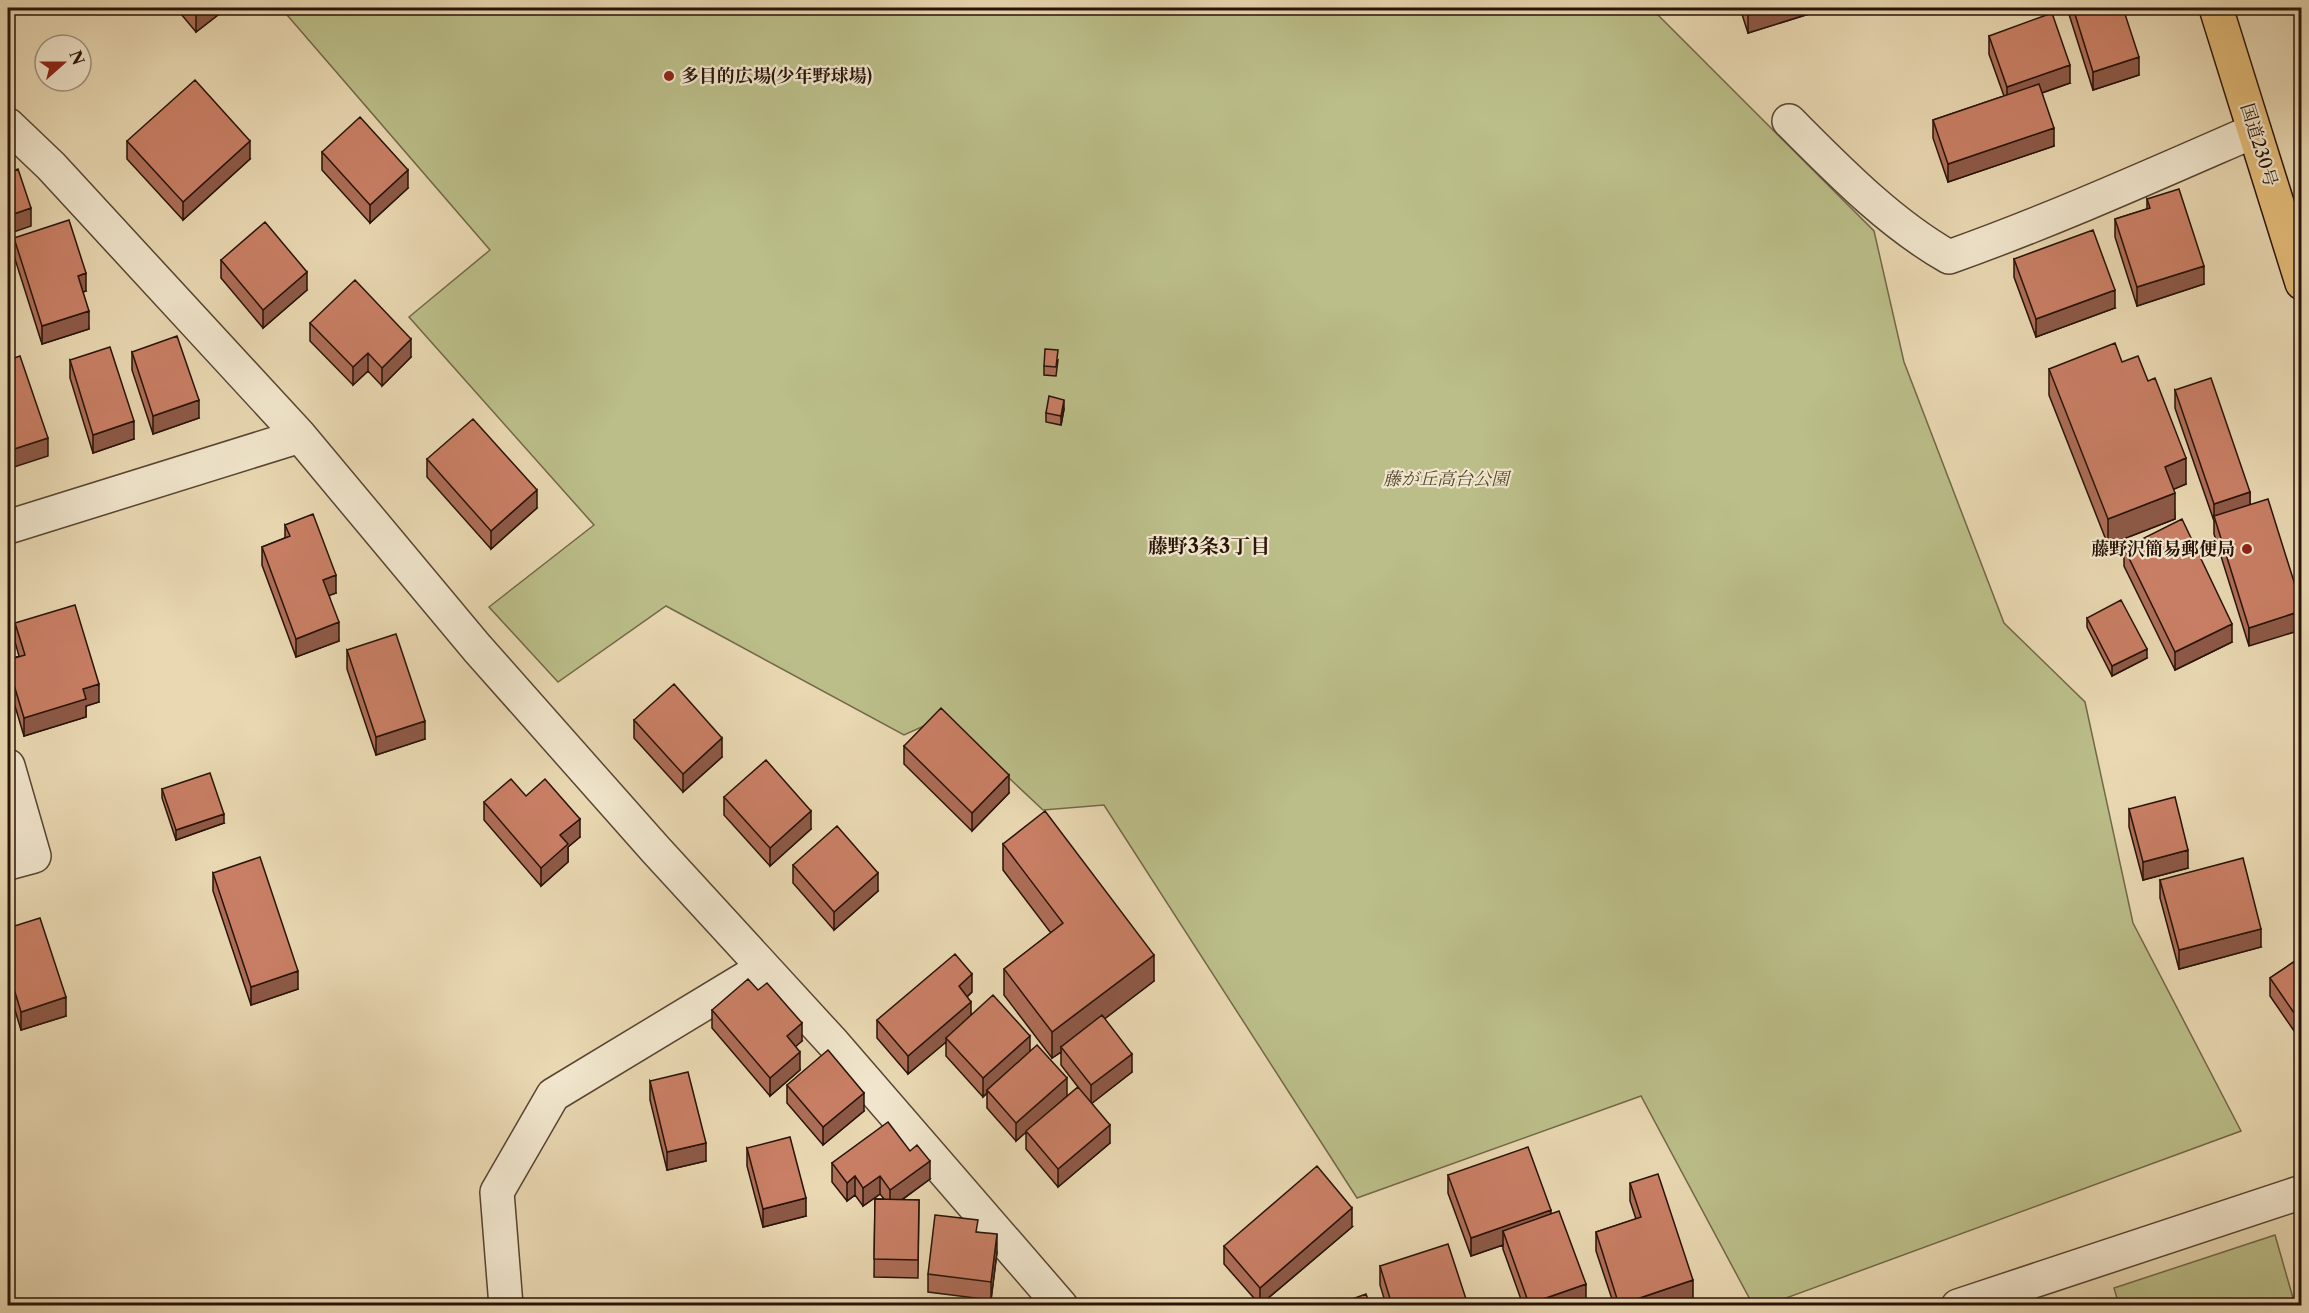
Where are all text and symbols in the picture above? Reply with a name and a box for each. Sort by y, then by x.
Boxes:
north arrow [33,33,93,93]
text: N [65,48,89,68]
place label: 多目的広場(少年野球場) [681,65,872,87]
marker: 多目的広場(少年野球場) [662,69,676,83]
street label: 国道230号 [2236,101,2282,189]
park label: 藤が丘高台公園 [1383,468,1512,490]
district label: 藤野3条3丁目 [1148,534,1270,558]
place label: 藤野沢簡易郵便局 [2091,538,2235,560]
marker: 藤野沢簡易郵便局 [2240,542,2254,556]

